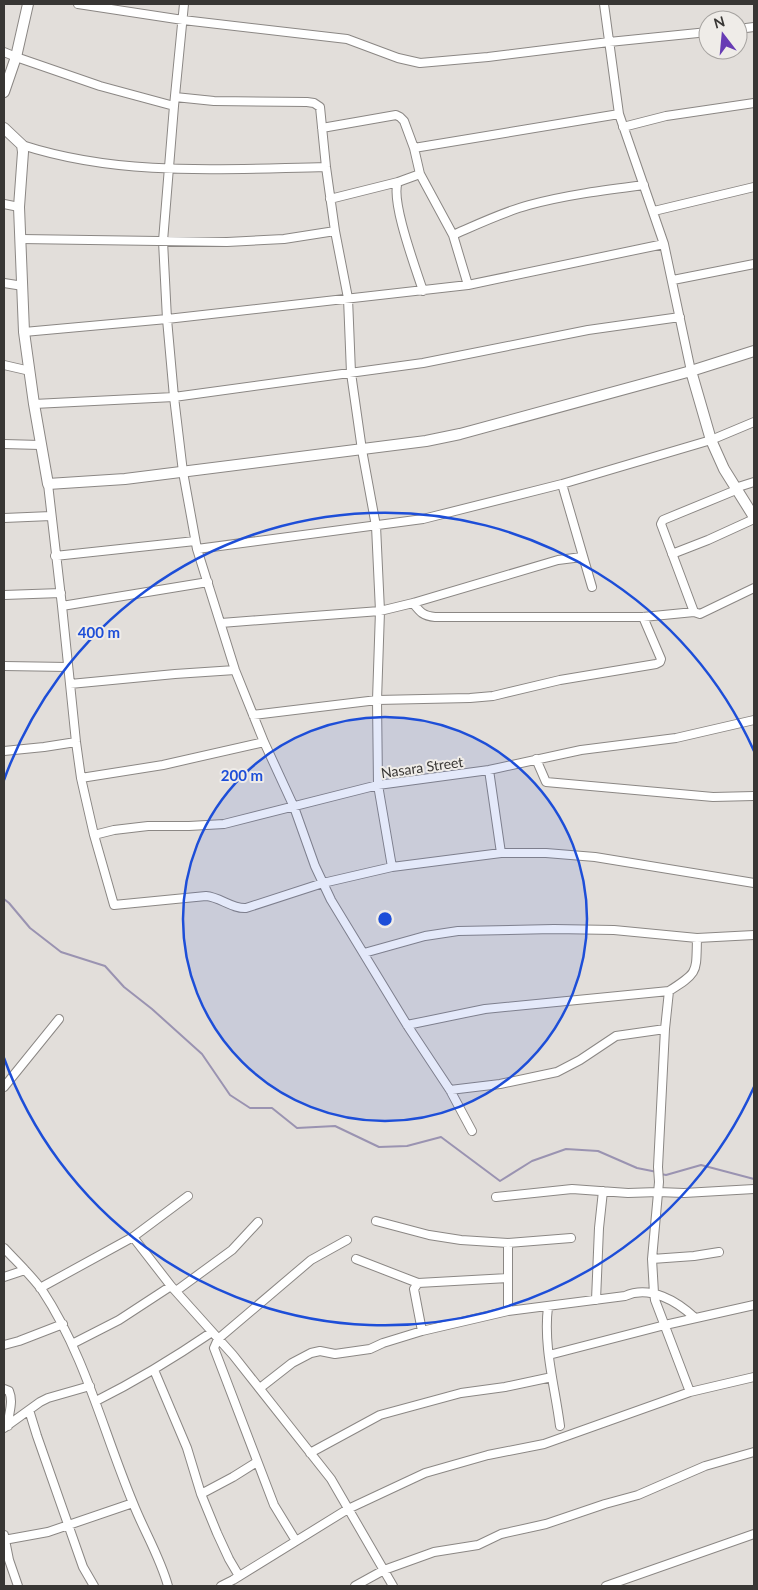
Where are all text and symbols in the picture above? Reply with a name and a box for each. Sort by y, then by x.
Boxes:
north arrow [698,10,748,60]
text: N [712,12,727,32]
text: 400 m [78,623,120,641]
street label: Nasara Street [380,753,464,781]
text: 200 m [221,766,263,784]
centre of rings [376,910,394,928]

